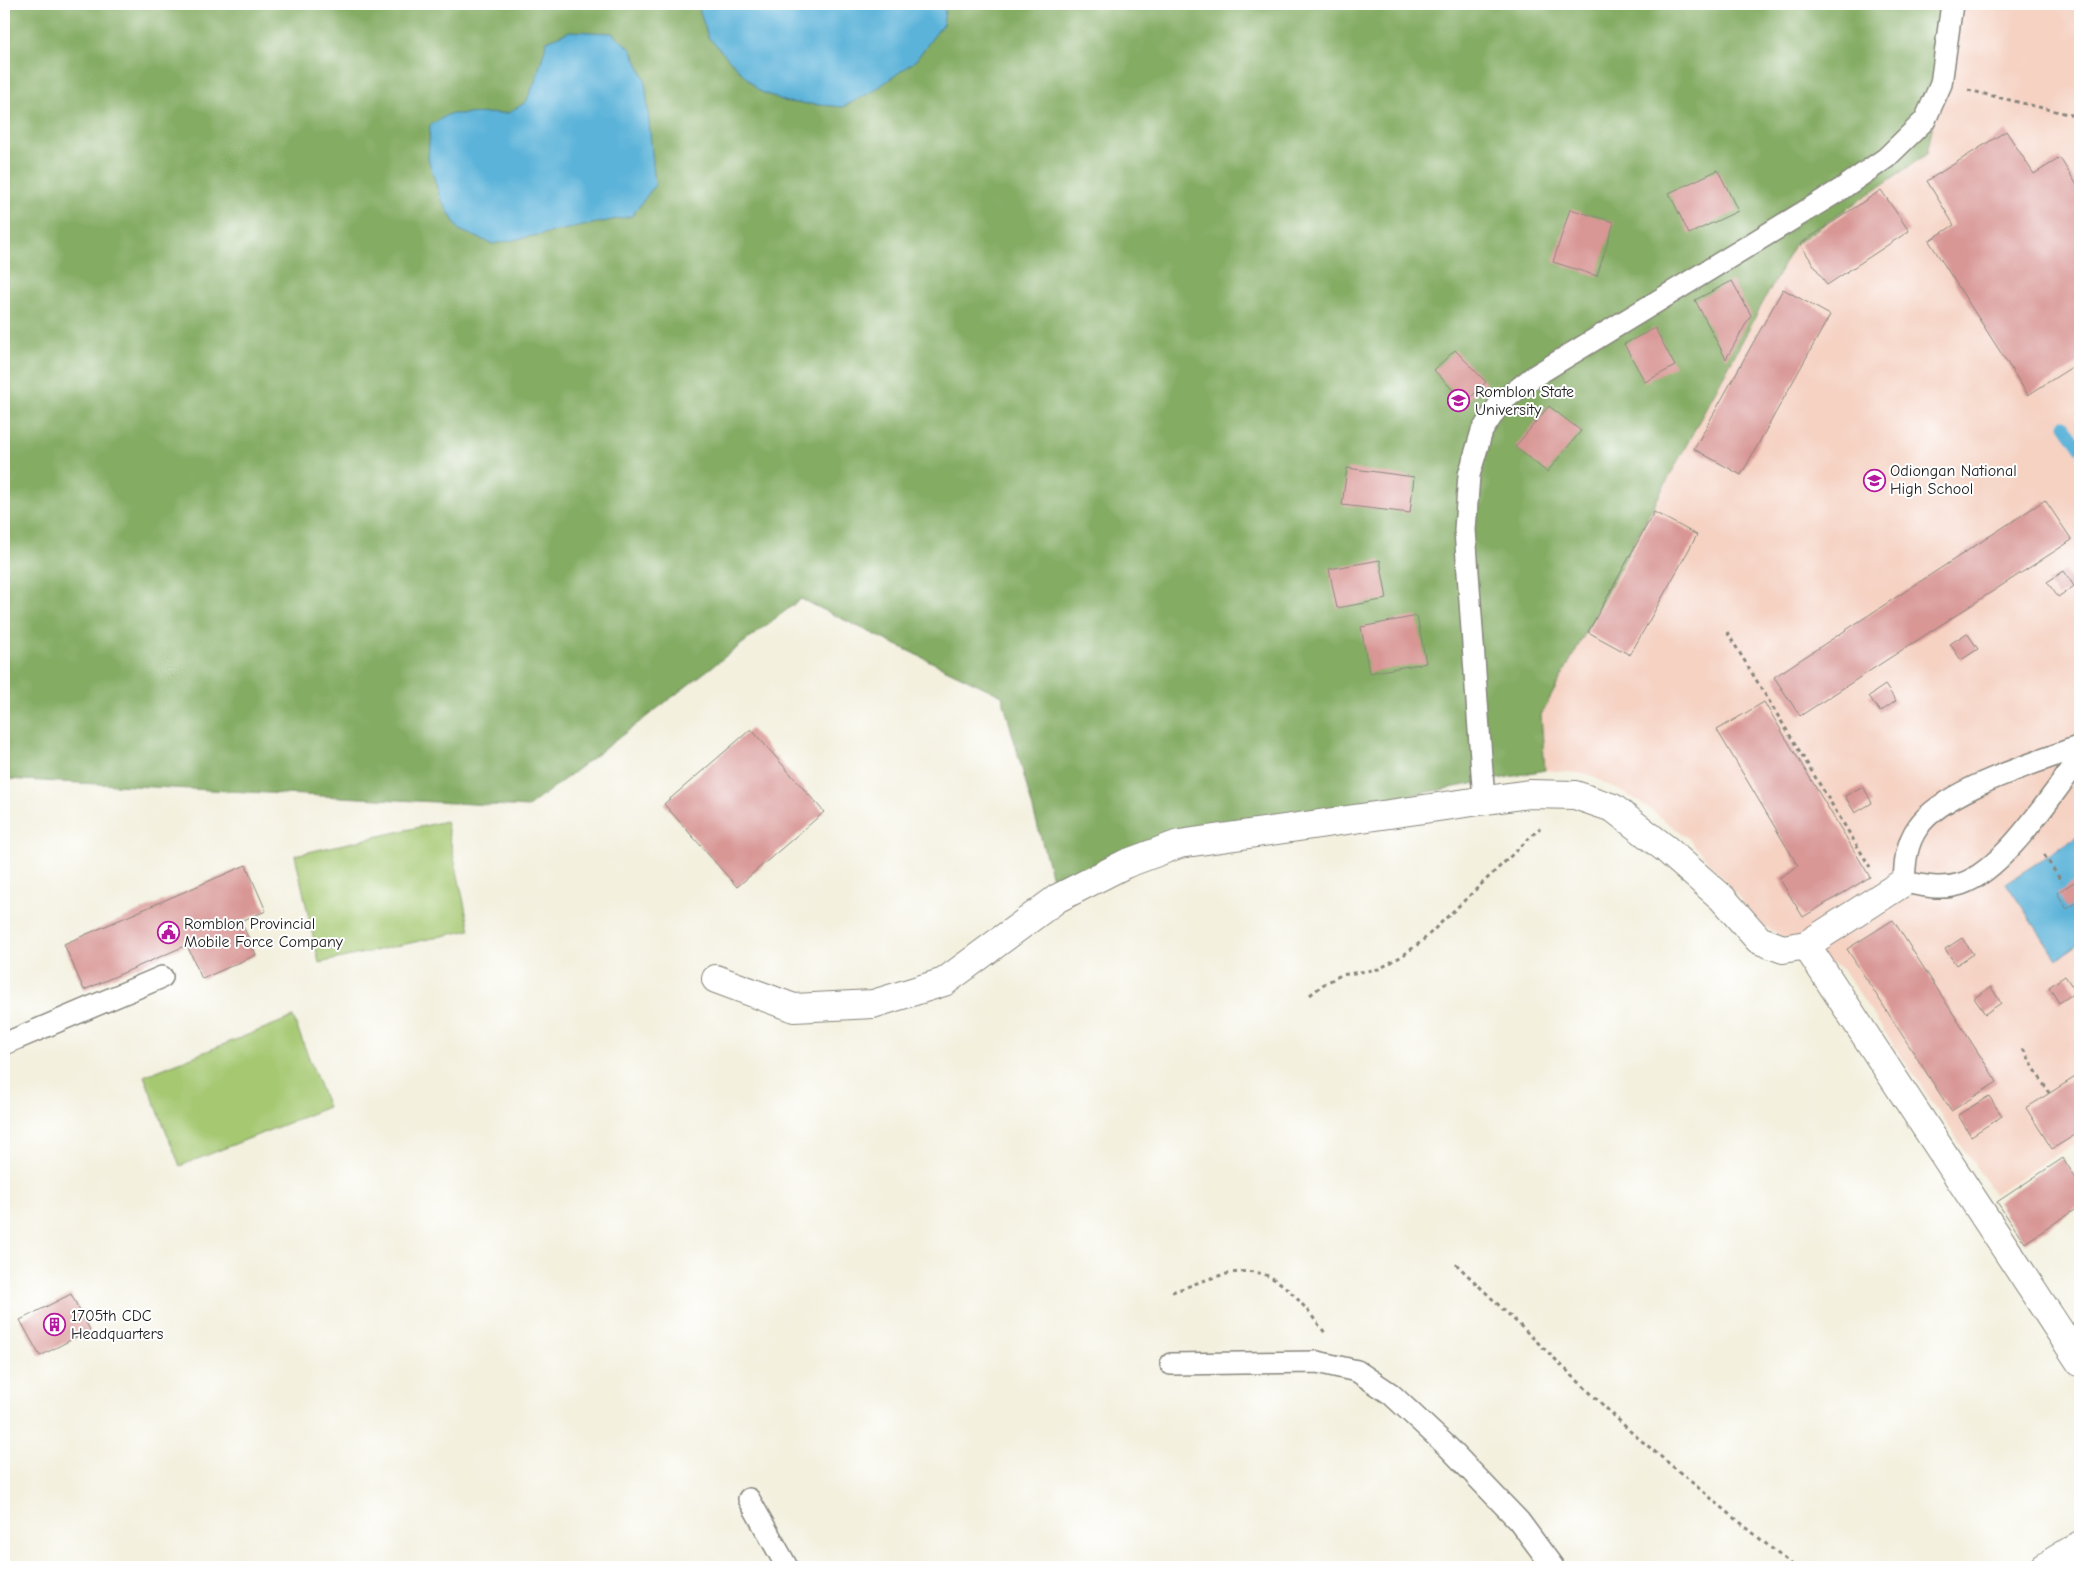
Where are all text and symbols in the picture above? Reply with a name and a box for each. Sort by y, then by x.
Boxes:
place label: Romblon State University [1475,383,1574,419]
school or university icon: Romblon State University [1447,389,1471,413]
place label: Odiongan National High School [1890,462,2017,498]
school or university icon: Odiongan National High School [1862,468,1886,492]
place label: Romblon Provincial Mobile Force Company [184,915,344,951]
public building icon: Romblon Provincial Mobile Force Company [156,921,180,945]
place label: 1705th CDC Headquarters [71,1307,164,1343]
building icon: 1705th CDC Headquarters [43,1313,67,1337]

